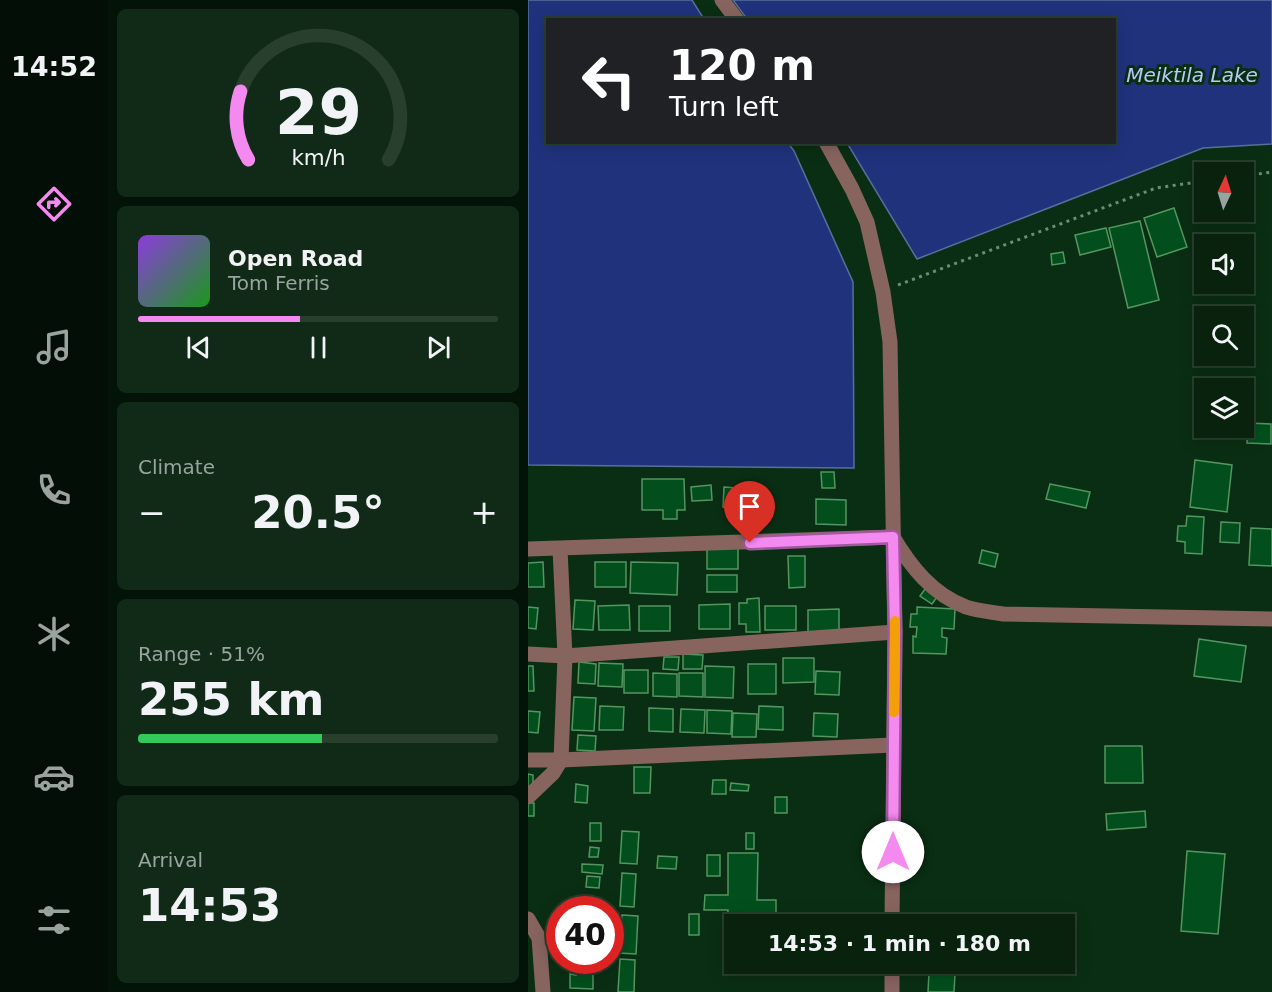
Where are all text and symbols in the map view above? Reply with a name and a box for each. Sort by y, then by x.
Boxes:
text: 120 m [669,41,815,90]
icon: left [570,42,648,120]
text: 14:52 [11,51,97,82]
water label: Meiktila Lake [1126,63,1258,87]
text: 29 [275,76,361,149]
text: Turn left [669,91,779,122]
text: km/h [291,145,345,170]
north arrow [1194,162,1254,222]
map controls [1194,162,1254,438]
icon: directions [33,183,75,225]
button: sound [1194,234,1254,294]
text: Open Road [228,246,363,271]
text: Tom Ferris [228,271,330,295]
button: search [1194,306,1254,366]
icon: music [33,326,75,368]
icon: previous [182,331,215,364]
icon: pause [302,331,335,364]
icon: next [422,331,455,364]
button: layers [1194,378,1254,438]
text: Climate [138,455,215,479]
icon: phone [33,469,75,511]
pin [724,481,775,543]
text: 20.5° [251,486,385,539]
icon: arrive [733,490,766,523]
text: − [138,493,166,532]
text: + [470,493,498,532]
icon: climate [33,613,75,655]
text: Range · 51% [138,642,265,666]
text: 255 km [138,673,324,726]
icon: car [33,756,75,798]
position arrow [861,820,925,884]
text: Arrival [138,848,203,872]
text: 14:53 [138,879,281,932]
speed limit sign: 40 [546,896,624,974]
icon: filters [33,899,75,941]
text: 14:53 · 1 min · 180 m [768,931,1031,956]

